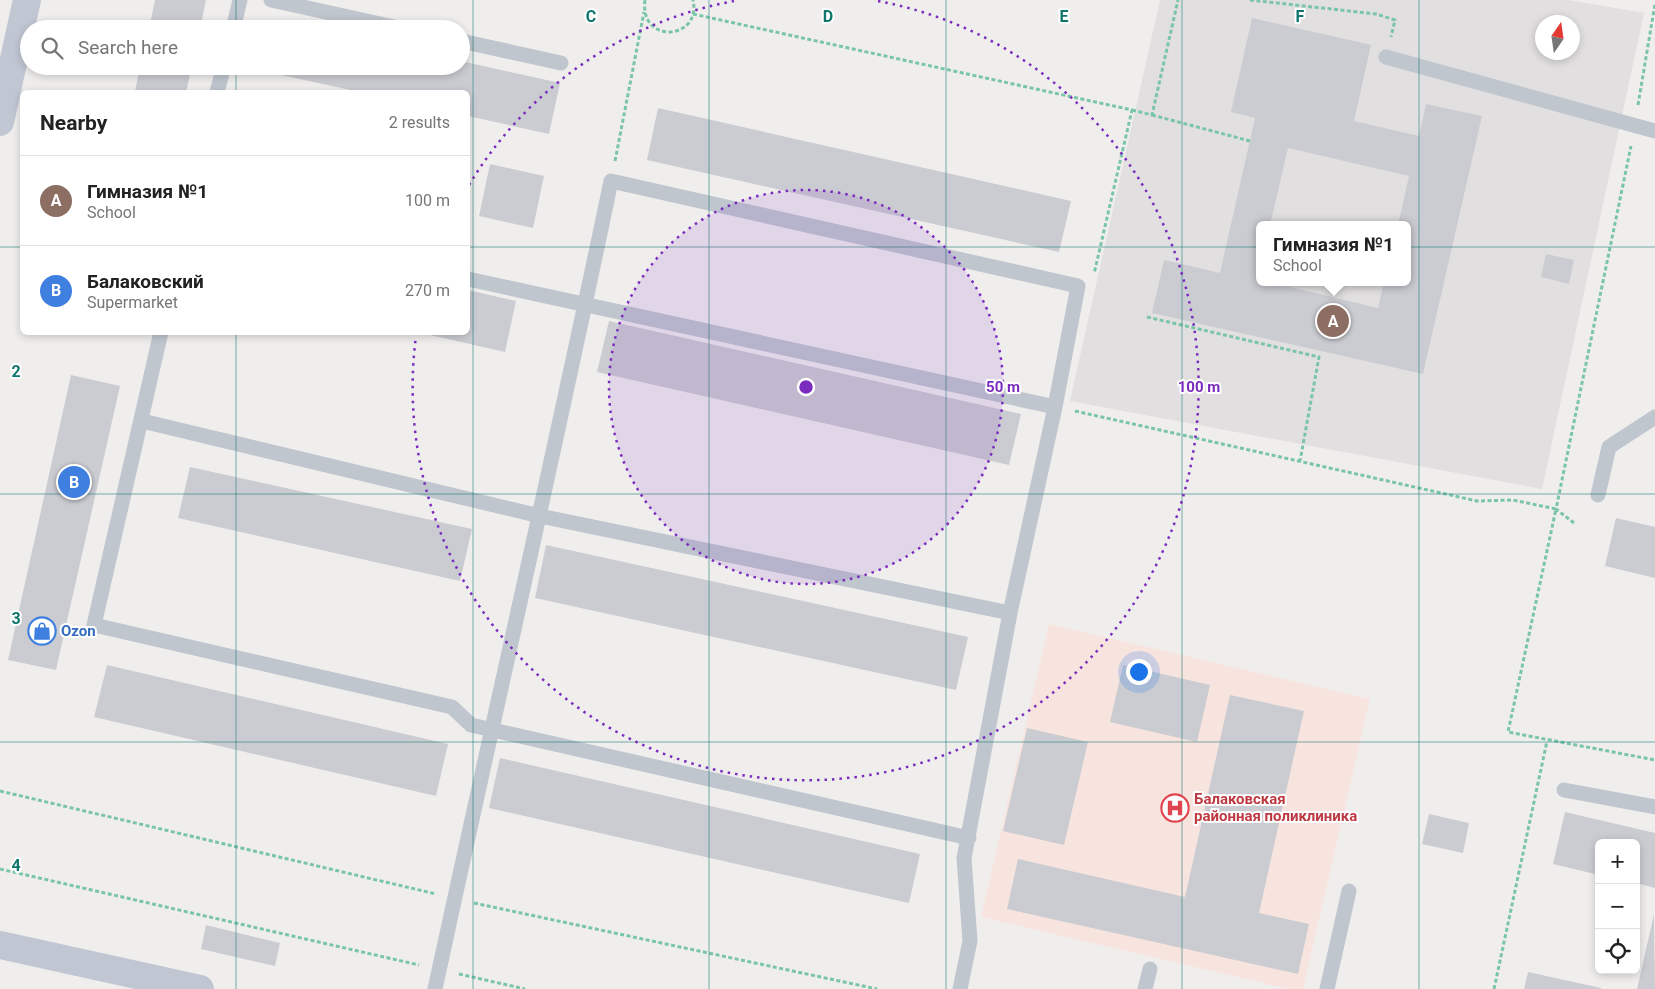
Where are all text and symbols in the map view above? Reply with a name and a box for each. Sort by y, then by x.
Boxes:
text: C [586,7,596,26]
text: D [823,7,833,26]
text: E [1060,7,1069,26]
text: F [1296,7,1305,26]
north arrow [1535,15,1580,60]
search box [20,20,470,75]
icon: search [38,34,66,62]
text: Search here [78,36,178,59]
text: Nearby [40,111,107,135]
text: 2 results [389,113,450,132]
text: Гимназия №1 [87,180,208,203]
text: A [51,191,61,210]
text: 100 m [405,191,450,210]
text: School [87,203,136,222]
popup [1256,221,1411,286]
text: Гимназия №1 [1273,233,1394,256]
text: School [1273,256,1322,275]
text: Балаковский [87,270,204,293]
text: B [51,281,61,300]
text: 270 m [405,281,450,300]
text: Supermarket [87,293,178,312]
pin: A [1317,302,1349,340]
text: 2 [11,362,21,381]
centre of rings [797,378,815,396]
text: 50 m [986,378,1020,396]
text: 100 m [1178,378,1220,396]
pin: B [58,463,90,501]
text: 3 [11,609,21,628]
shop icon: Ozon [27,616,57,646]
place label: Ozon [61,622,96,640]
your location [1126,659,1152,685]
place label: Балаковская районная поликлиника [1194,790,1357,825]
hospital icon: Балаковская районная поликлиника [1160,793,1190,823]
map controls [1595,839,1640,974]
button: + [1595,839,1640,884]
text: 4 [11,856,21,875]
button: − [1595,884,1640,929]
button: locate [1595,929,1640,974]

